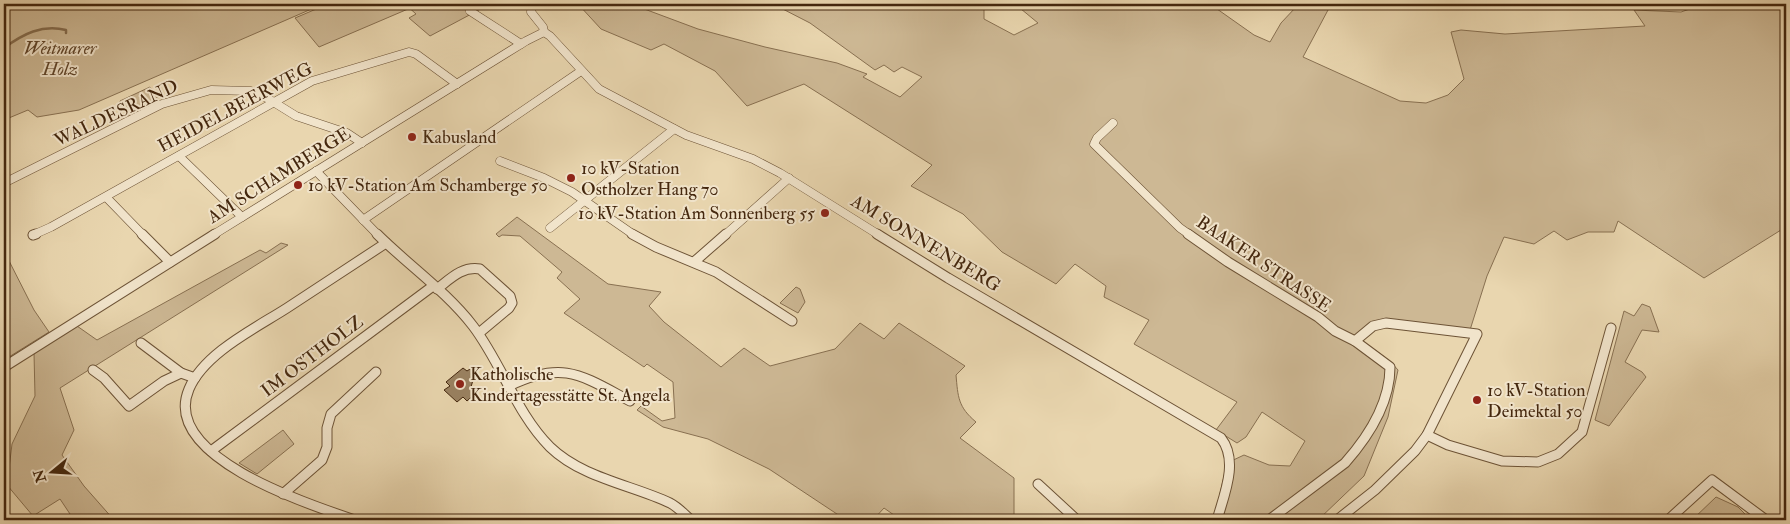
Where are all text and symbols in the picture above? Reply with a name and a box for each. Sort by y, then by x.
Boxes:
park label: Weitmarer Holz [24,37,98,81]
street label: HEIDELBEERWEG [154,57,316,158]
street label: WALDESRAND [50,75,182,153]
street label: AM SCHAMBERGE [202,122,355,229]
place label: Kabusland [422,126,496,149]
marker: Kabusland [406,131,418,143]
place label: 10 kV-Station Ostholzer Hang 70 [581,157,719,201]
marker: 10 kV-Station Ostholzer Hang 70 [565,172,577,184]
place label: 10 kV-Station Am Schamberge 50 [308,174,548,197]
marker: 10 kV-Station Am Schamberge 50 [292,179,304,191]
street label: AM SONNENBERG [846,189,1005,297]
place label: 10 kV-Station Am Sonnenberg 55 [578,202,815,225]
marker: 10 kV-Station Am Sonnenberg 55 [819,207,831,219]
street label: BAAKER STRASSE [1192,211,1335,318]
street label: IM OSTHOLZ [257,310,368,402]
place label: Katholische Kindertagesstätte St. Angela [470,363,671,407]
marker: Katholische Kindertagesstätte St. Angela [454,378,466,390]
place label: 10 kV-Station Deimektal 50 [1487,379,1586,423]
marker: 10 kV-Station Deimektal 50 [1471,394,1483,406]
north arrow [28,446,78,496]
text: N [30,467,50,485]

